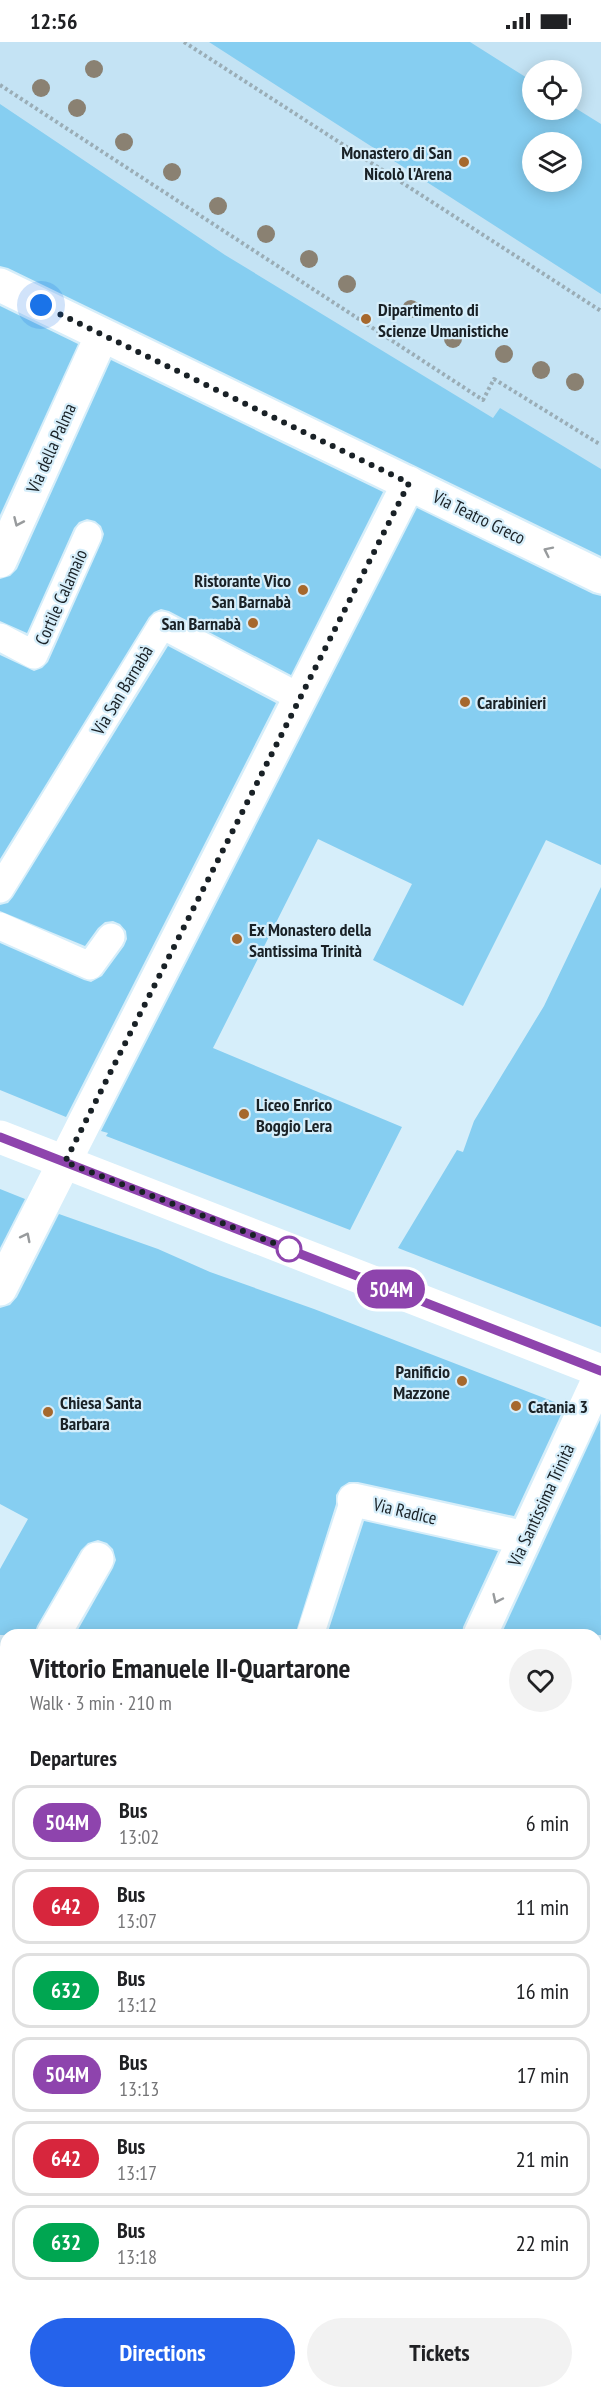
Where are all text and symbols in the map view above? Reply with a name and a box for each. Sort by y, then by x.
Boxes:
text: 12:56 [30,7,78,35]
map controls [522,60,582,192]
button: locate [522,60,582,120]
button: layers [522,132,582,192]
place label: Monastero di San Nicolò l'Arena [341,141,452,185]
marker: Monastero di San Nicolò l'Arena [457,155,471,169]
your location [26,290,56,320]
place label: Dipartimento di Scienze Umanistiche [378,298,509,342]
marker: Dipartimento di Scienze Umanistiche [359,312,373,326]
street label: Via della Palma [21,400,81,497]
street label: Via Teatro Greco [428,484,529,549]
one-way arrow [13,516,25,527]
street label: Cortile Calamaio [30,545,92,648]
one-way arrow [544,547,555,558]
place label: Ristorante Vico San Barnabà [194,569,291,613]
marker: Ristorante Vico San Barnabà [296,583,310,597]
place label: San Barnabà [161,612,241,635]
marker: San Barnabà [246,616,260,630]
street label: Via San Barnabà [86,641,158,740]
place label: Carabinieri [477,691,546,714]
marker: Carabinieri [458,695,472,709]
place label: Ex Monastero della Santissima Trinità [249,918,371,962]
marker: Ex Monastero della Santissima Trinità [230,932,244,946]
place label: Liceo Enrico Boggio Lera [256,1093,332,1137]
marker: Liceo Enrico Boggio Lera [237,1107,251,1121]
one-way arrow [19,1233,31,1244]
unlabelled marker [276,1236,302,1262]
line badge: 504M [349,1270,433,1308]
text: 504M [369,1276,413,1303]
place label: Panificio Mazzone [393,1360,450,1404]
marker: Panificio Mazzone [455,1374,469,1388]
place label: Chiesa Santa Barbara [60,1391,142,1435]
place label: Catania 3 [528,1395,588,1418]
marker: Catania 3 [509,1399,523,1413]
marker: Chiesa Santa Barbara [41,1405,55,1419]
street label: Via Santissima Trinità [502,1440,579,1571]
street label: Via Radice [370,1492,439,1529]
one-way arrow [492,1592,504,1603]
text: Vittorio Emanuele II-Quartarone [30,1649,350,1686]
button: heart [509,1649,572,1712]
text: Walk · 3 min · 210 m [30,1690,172,1716]
text: Departures [30,1744,117,1772]
text: Bus [119,1796,147,1824]
text: 504M [45,1809,89,1836]
text: 6 min [526,1809,569,1837]
text: 13:02 [119,1824,159,1850]
text: Bus [117,1880,145,1908]
text: 642 [51,1893,81,1920]
text: 11 min [516,1893,569,1921]
text: 13:07 [117,1908,157,1934]
text: Bus [117,1964,145,1992]
text: 632 [51,1977,81,2004]
text: 16 min [516,1977,569,2005]
text: 13:12 [117,1992,157,2018]
text: Bus [119,2048,147,2076]
text: 504M [45,2061,89,2088]
text: 17 min [517,2061,569,2089]
text: 13:13 [119,2076,159,2102]
text: Bus [117,2132,145,2160]
text: 642 [51,2145,81,2172]
text: 21 min [516,2145,569,2173]
text: 13:17 [117,2160,157,2186]
text: Bus [117,2216,145,2244]
text: 632 [51,2229,81,2256]
text: 22 min [516,2229,569,2257]
text: 13:18 [117,2244,157,2270]
button: Directions [30,2318,295,2387]
button: Tickets [307,2318,572,2387]

